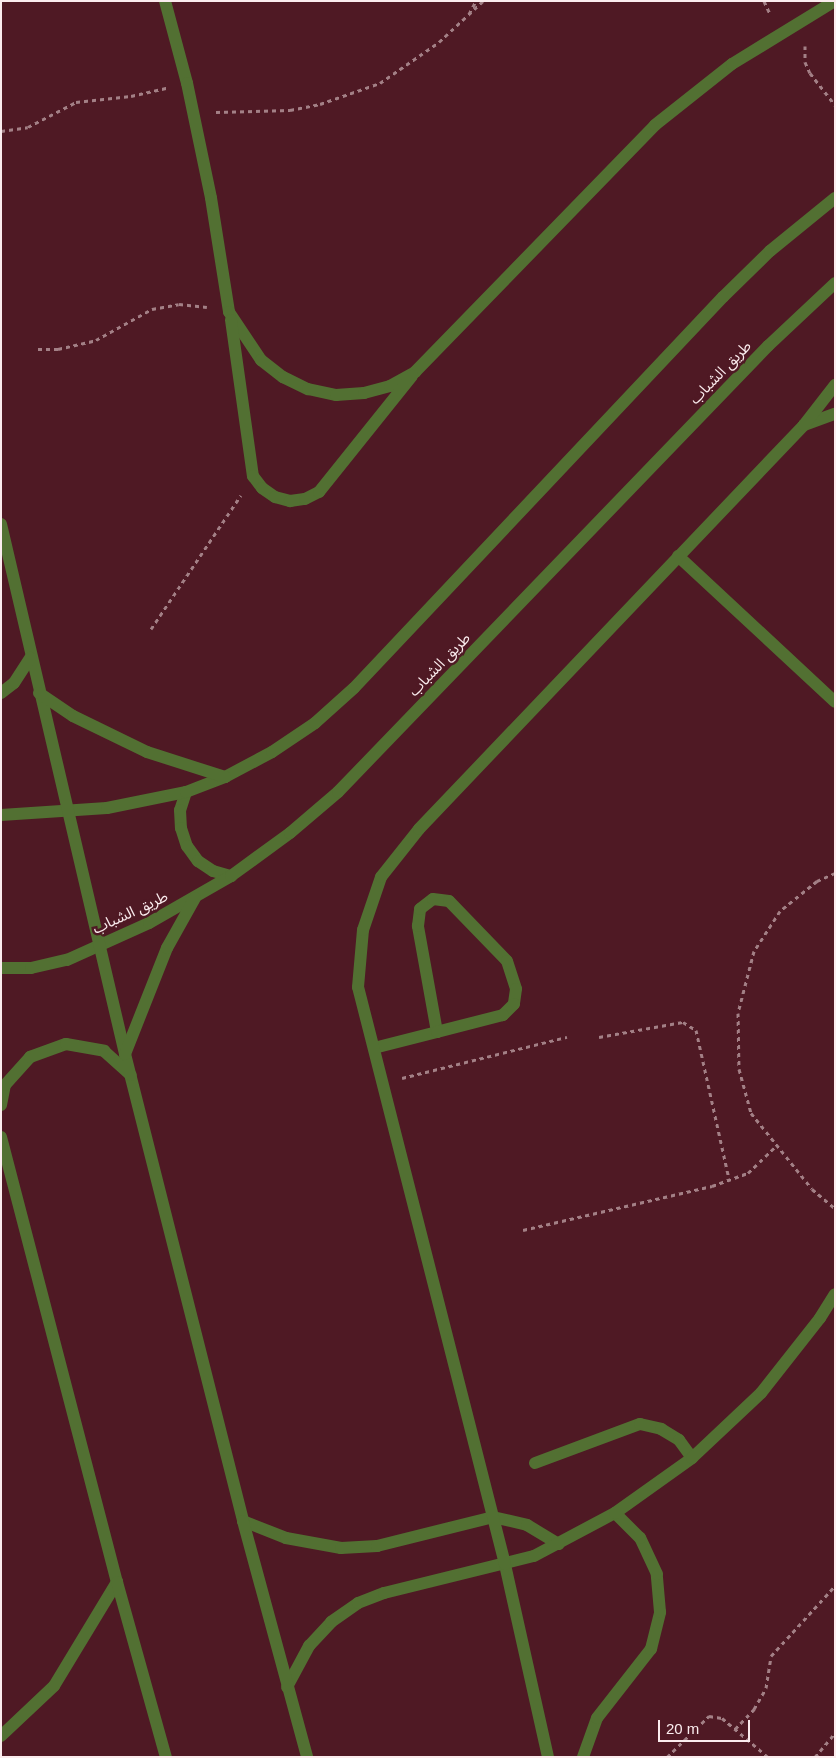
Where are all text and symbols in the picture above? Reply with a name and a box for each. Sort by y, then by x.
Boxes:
street label: طريق الشباب [685,337,755,407]
street label: طريق الشباب [404,629,474,699]
street label: طريق الشباب [89,887,171,937]
scale bar [661,1710,754,1742]
text: 20 m [666,1720,699,1737]

